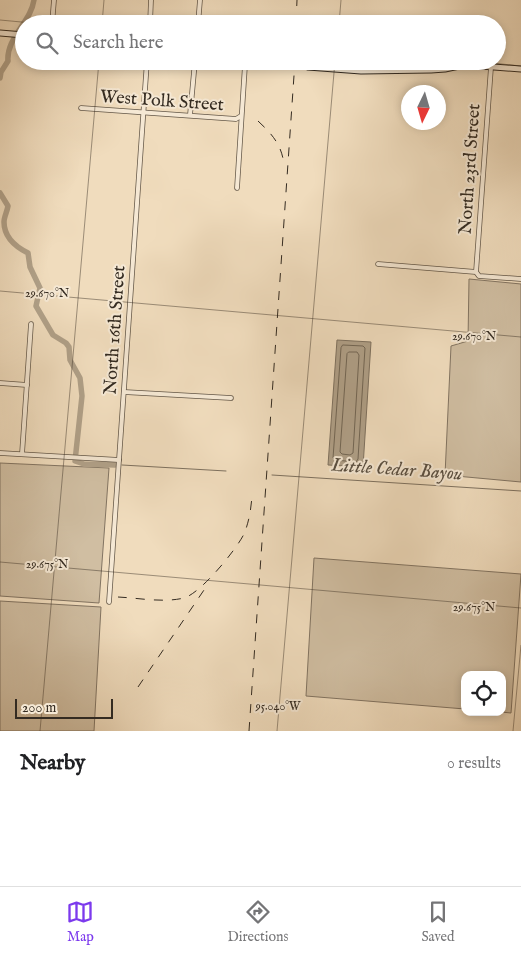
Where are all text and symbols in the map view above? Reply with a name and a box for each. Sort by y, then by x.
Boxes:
search box [15,15,506,70]
icon: search [33,29,61,57]
text: Search here [73,31,164,55]
north arrow [401,85,446,130]
street label: West Polk Street [99,86,224,117]
street label: North 23rd Street [454,103,487,235]
street label: North 16th Street [99,265,131,396]
text: 29.670°N [25,286,70,301]
text: 29.670°N [452,329,497,344]
water label: Little Cedar Bayou [330,453,463,487]
text: 29.675°N [26,557,69,572]
text: 29.675°N [453,600,496,615]
map controls [461,671,506,716]
button: locate [461,671,506,716]
scale bar [15,696,112,719]
text: 200 m [22,699,56,717]
text: 95.040°W [254,699,301,714]
text: Nearby [20,750,85,777]
text: 0 results [447,754,501,774]
tab: Map [66,898,94,946]
tab: Directions [227,898,288,946]
tab: Saved [421,898,454,946]

